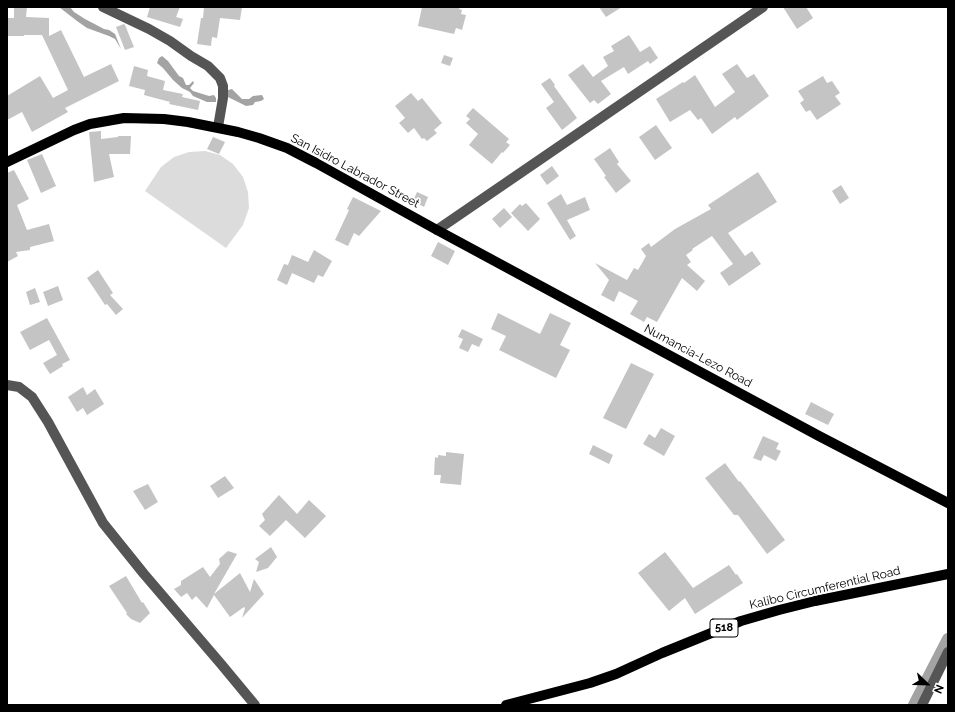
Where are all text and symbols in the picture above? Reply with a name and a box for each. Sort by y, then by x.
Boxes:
street label: San Isidro Labrador Street [288,131,422,211]
street label: Numancia-Lezo Road [641,321,755,391]
street label: Kalibo Circumferential Road [748,564,902,612]
road number: 518 [710,619,738,637]
north arrow [907,664,947,704]
text: N [931,682,946,695]

